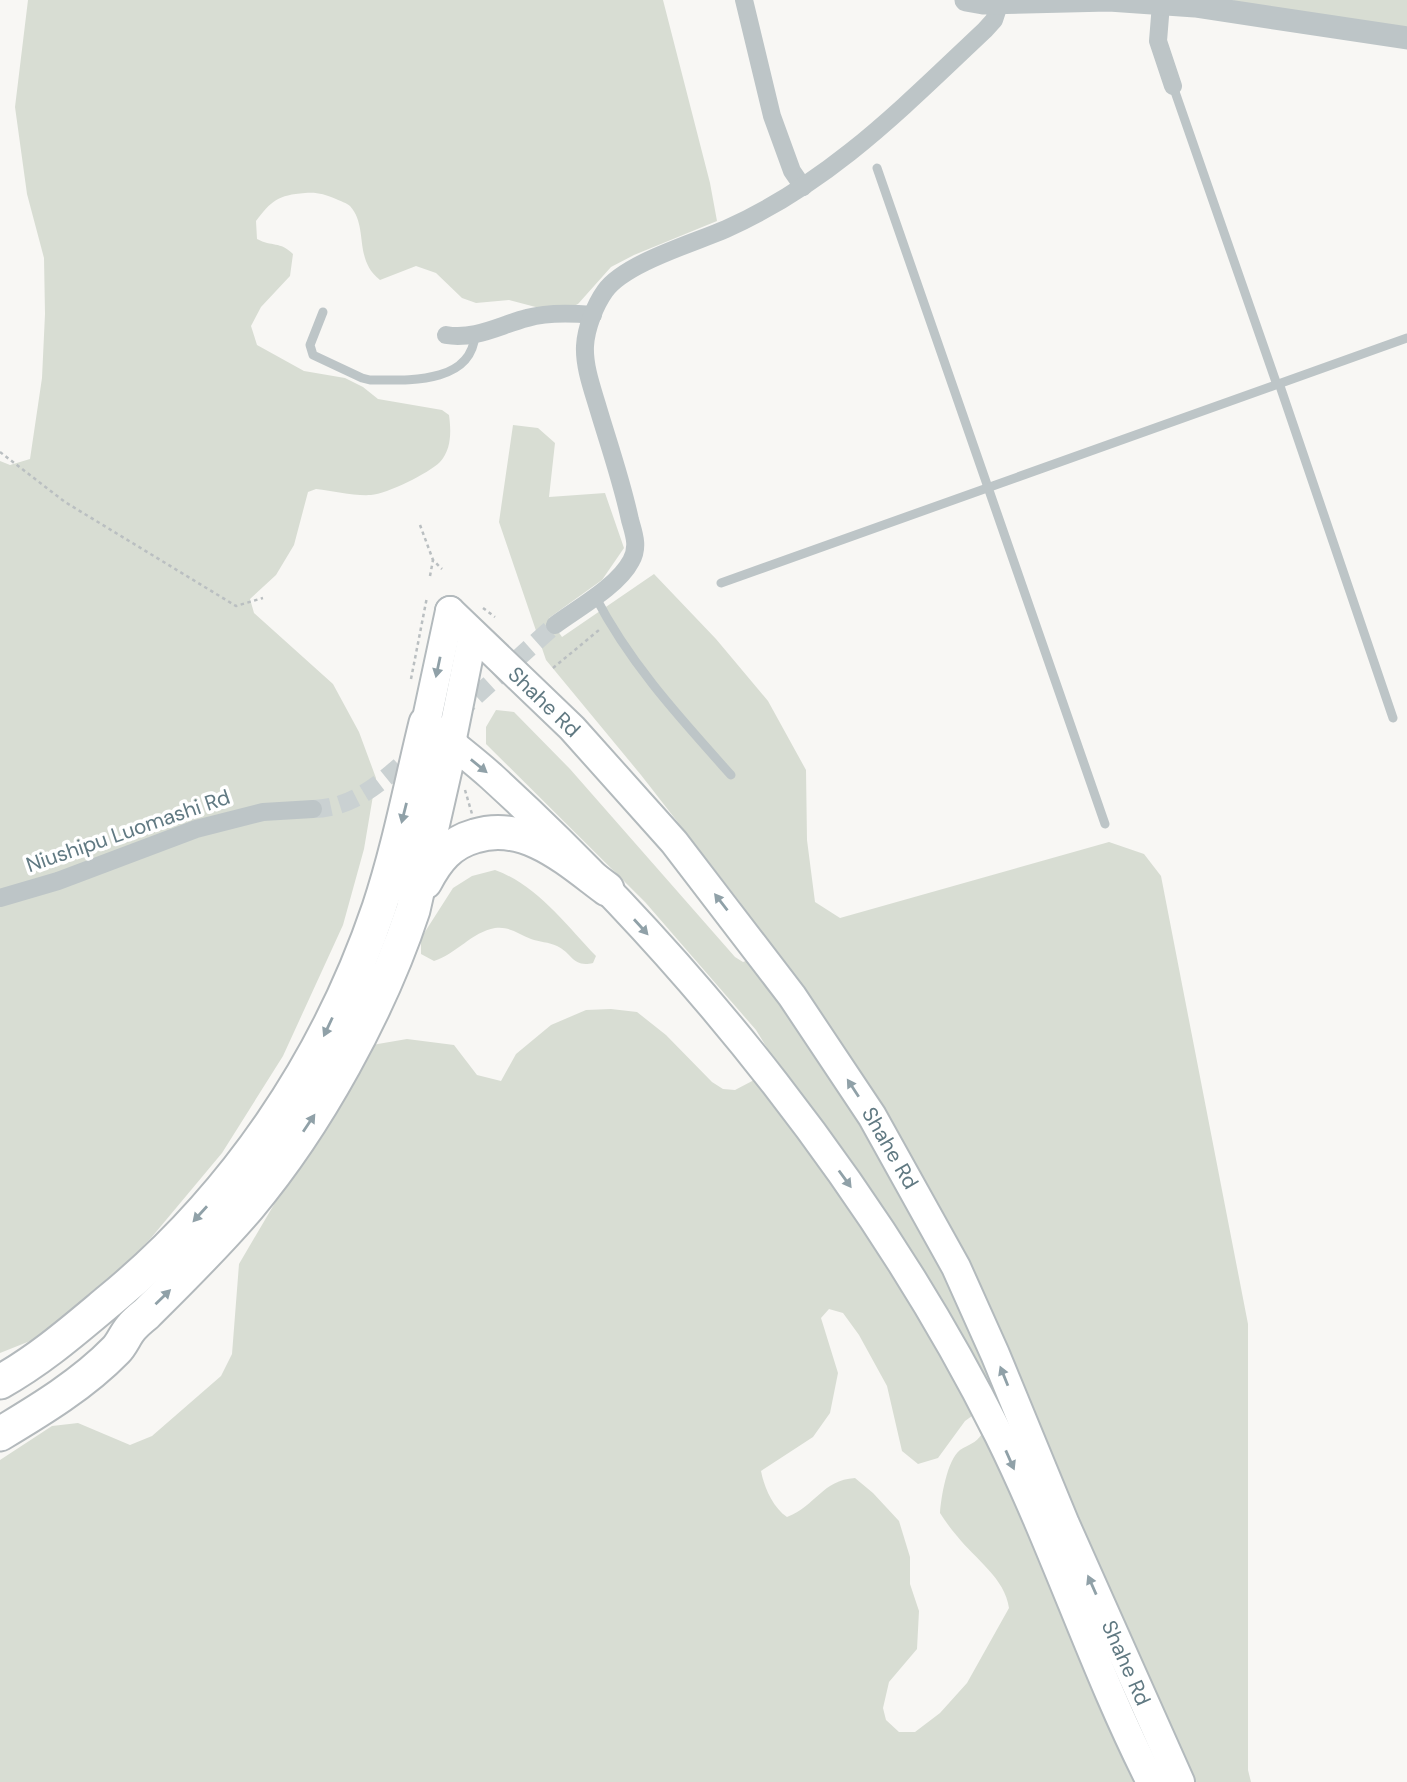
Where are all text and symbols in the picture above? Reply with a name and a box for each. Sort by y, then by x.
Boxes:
one-way arrow [433,656,444,678]
street label: Shahe Rd [502,661,586,743]
one-way arrow [470,759,488,774]
street label: Niushipu Luomashi Rd [22,783,234,879]
one-way arrow [398,802,409,824]
one-way arrow [714,894,729,912]
one-way arrow [632,918,648,935]
one-way arrow [322,1017,334,1037]
one-way arrow [847,1078,860,1097]
street label: Shahe Rd [855,1102,925,1194]
one-way arrow [302,1114,316,1132]
one-way arrow [838,1170,852,1188]
one-way arrow [193,1205,209,1222]
one-way arrow [154,1289,171,1305]
one-way arrow [998,1365,1009,1386]
one-way arrow [1004,1450,1016,1470]
one-way arrow [1086,1575,1097,1596]
street label: Shahe Rd [1095,1616,1157,1710]

